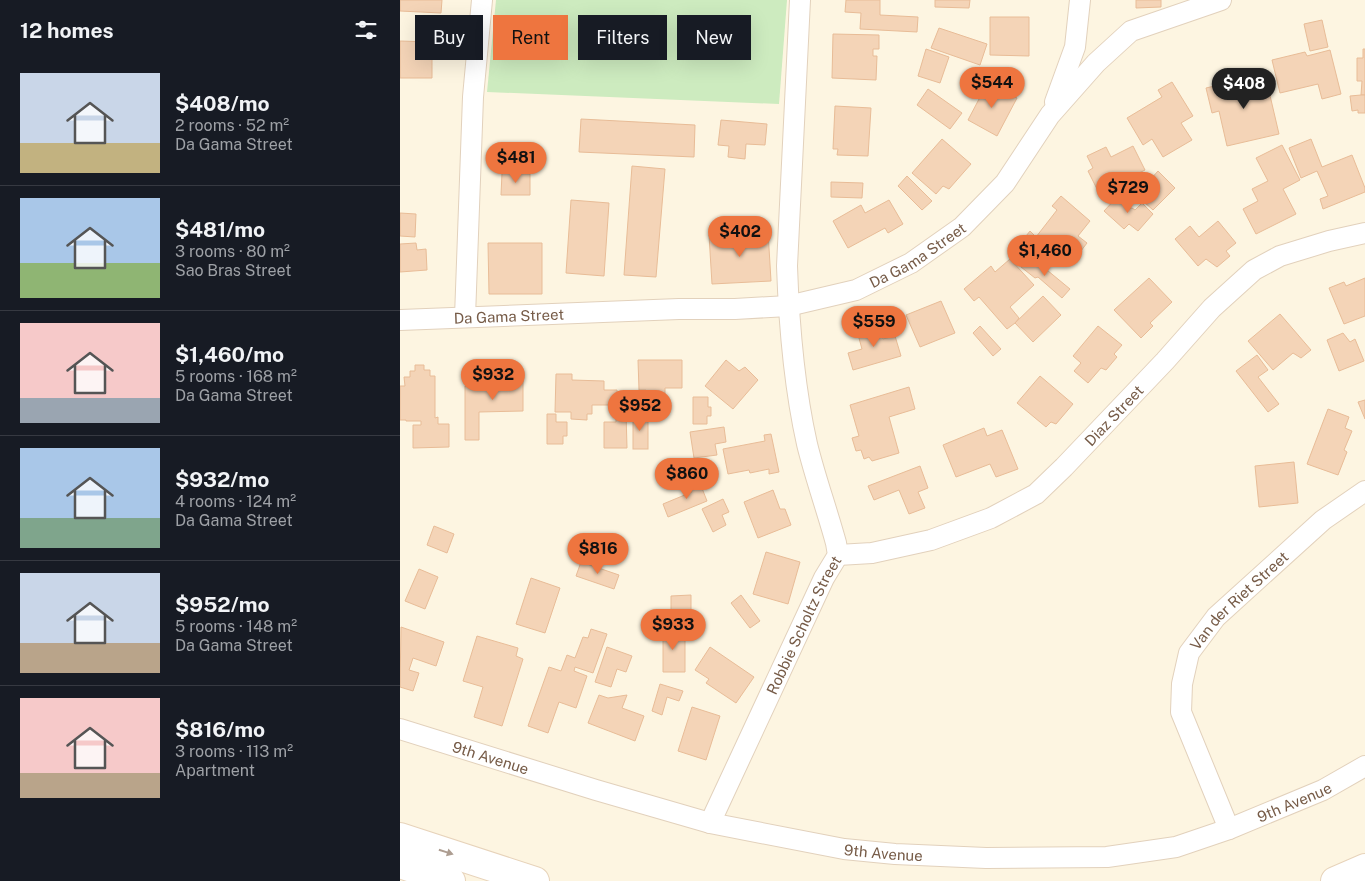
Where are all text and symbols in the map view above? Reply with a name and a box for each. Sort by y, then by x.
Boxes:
chip: Buy [415,15,483,60]
chip: Rent [493,15,568,60]
chip: Filters [578,15,667,60]
chip: New [677,15,751,60]
icon: filters [352,16,380,44]
text: 12 homes [20,18,114,43]
pin: $544 [962,66,1022,109]
pin: $408 [1214,68,1274,110]
text: $544 [971,73,1013,92]
text: $408 [1223,74,1265,93]
text: $408/mo [175,91,270,116]
icon: home [60,93,120,153]
text: 2 rooms · 52 m² [175,116,289,135]
text: Da Gama Street [175,135,293,154]
pin: $481 [486,142,546,184]
text: $481 [497,148,535,167]
pin: $729 [1098,172,1158,214]
text: $729 [1107,178,1149,197]
pin: $402 [710,216,770,258]
text: $481/mo [175,217,265,242]
icon: home [60,218,120,278]
street label: Da Gama Street [866,219,969,291]
text: $402 [719,222,761,241]
pin: $1,460 [1004,234,1086,277]
text: $1,460 [1018,241,1072,260]
text: 3 rooms · 80 m² [175,242,290,261]
text: Sao Bras Street [175,261,291,280]
street label: Da Gama Street [453,305,565,326]
pin: $559 [844,306,904,348]
text: $559 [852,312,896,331]
text: $1,460/mo [175,342,284,367]
icon: home [60,343,120,403]
pin: $932 [463,358,523,401]
text: $932 [472,365,514,384]
text: 5 rooms · 168 m² [175,367,297,386]
street label: Diaz Street [1081,381,1146,449]
text: Da Gama Street [175,386,293,405]
pin: $952 [610,390,670,432]
text: $952 [619,396,661,415]
pin: $860 [657,458,717,500]
text: $860 [666,464,708,483]
text: $932/mo [175,467,269,492]
icon: home [60,468,120,528]
text: 4 rooms · 124 m² [175,492,296,511]
text: Da Gama Street [175,511,293,530]
pin: $816 [568,532,628,575]
text: $816 [578,539,618,558]
street label: Van der Riet Street [1186,548,1291,653]
street label: Robbie Scholtz Street [763,552,844,697]
text: $952/mo [175,592,270,617]
icon: home [60,593,120,653]
pin: $933 [643,608,703,651]
text: $933 [652,615,694,634]
text: 5 rooms · 148 m² [175,617,297,636]
text: Da Gama Street [175,636,293,655]
text: $816/mo [175,717,265,742]
icon: home [60,718,120,778]
street label: 9th Avenue [450,737,531,777]
text: 3 rooms · 113 m² [175,742,293,761]
text: Apartment [175,761,255,780]
street label: 9th Avenue [1254,779,1334,825]
street label: 9th Avenue [843,841,923,864]
one-way arrow [439,849,454,856]

